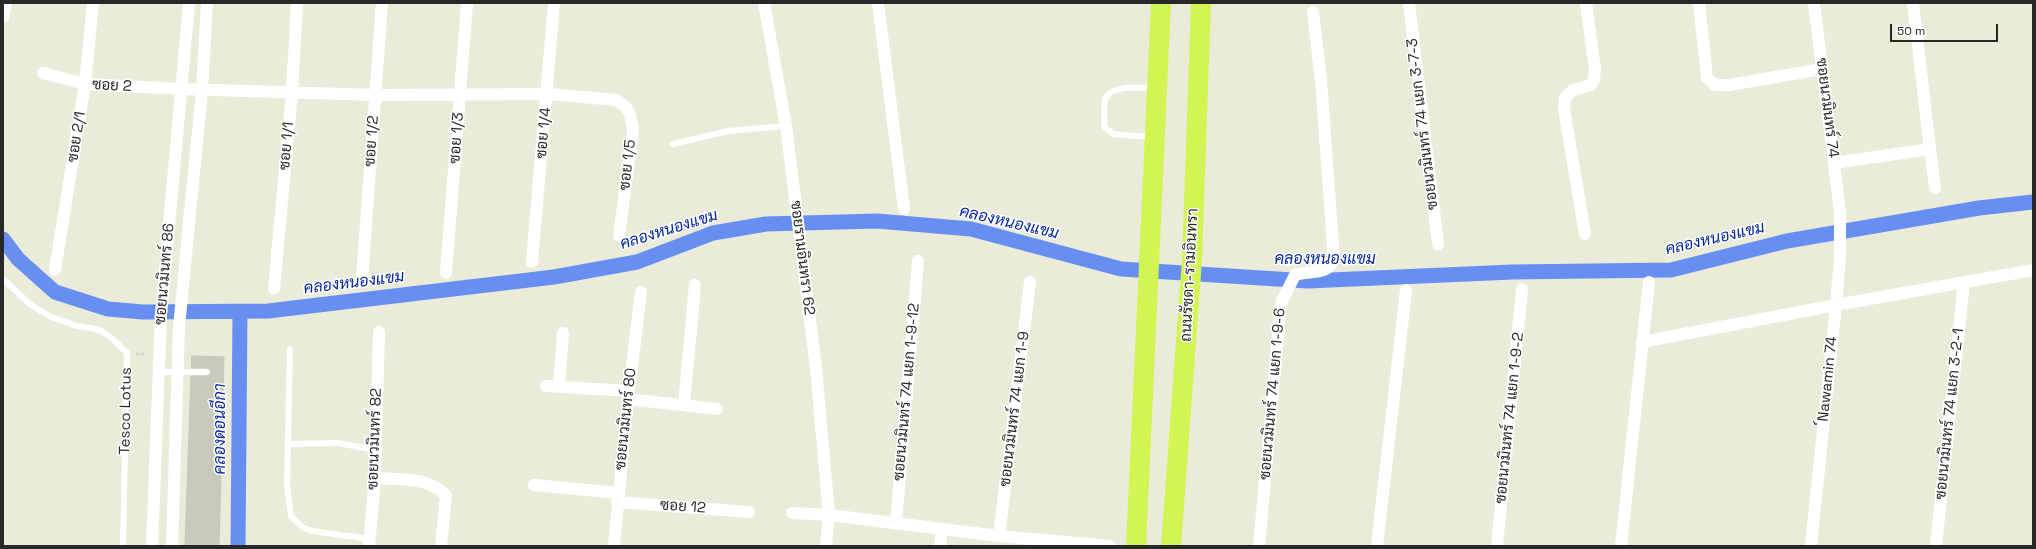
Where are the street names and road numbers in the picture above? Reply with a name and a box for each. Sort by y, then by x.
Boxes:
street label: ซอยนวมินทร์ 74 แยก 3-7-3 [1404,37,1442,211]
street label: ซอยนวมินทร์ 74 [1812,57,1842,159]
street label: ซอย 2 [92,76,132,96]
street label: ซอย 1/4 [533,106,555,160]
street label: ซอย 2/1 [64,110,90,164]
street label: ซอย 1/3 [446,112,468,164]
street label: ซอย 1/2 [361,115,383,167]
street label: ซอย 1/1 [276,121,298,171]
street label: ซอย 1/5 [616,138,640,192]
street label: ซอยรามอินทรา 62 [786,200,818,316]
street label: ถนนรัชดา-รามอินทรา [1178,208,1202,342]
street label: ซอยนวมินทร์ 86 [152,222,178,326]
street label: ซอยนวมินทร์ 74 แยก 1-9-12 [890,302,924,482]
street label: ซอยนวมินทร์ 74 แยก 1-9-6 [1257,307,1289,481]
street label: ซอยนวมินทร์ 74 แยก 3-2-1 [1932,327,1968,501]
street label: ซอยนวมินทร์ 74 แยก 1-9 [997,330,1033,488]
street label: ซอยนวมินทร์ 74 แยก 1-9-2 [1492,331,1528,505]
street label: ์Nawamin 74 [1815,336,1841,422]
street label: Tesco Lotus [116,367,136,455]
street label: ซอยนวมินทร์ 80 [612,367,640,471]
street label: ซอยนวมินทร์ 82 [364,388,386,490]
street label: ซอย 12 [660,496,706,518]

